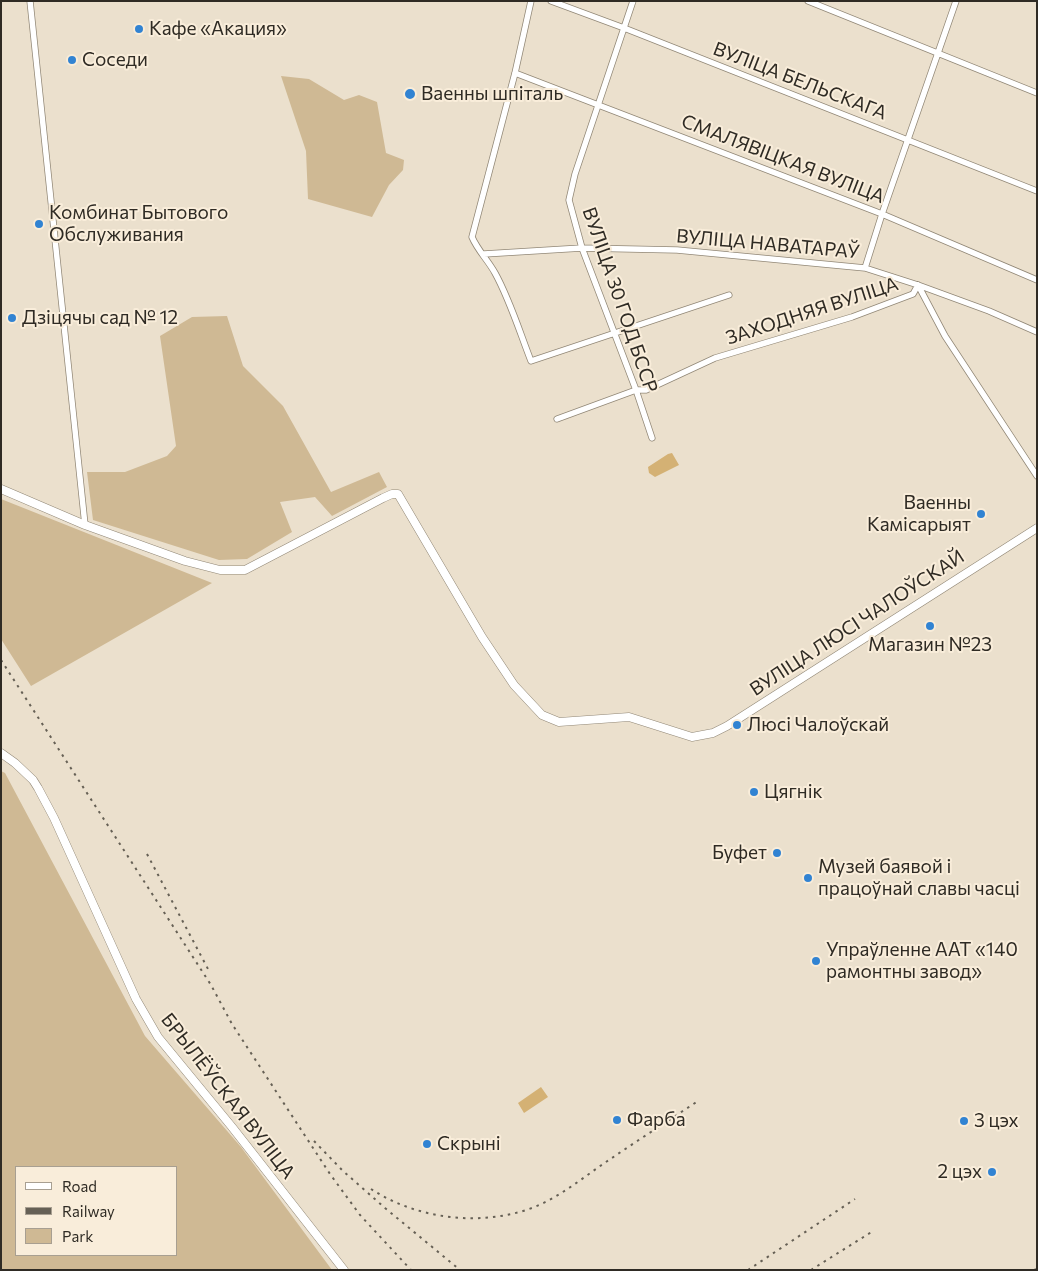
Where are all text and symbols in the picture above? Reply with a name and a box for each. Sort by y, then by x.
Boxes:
place label: Кафе «Акация» [149,18,287,40]
marker: Кафе «Акация» [133,23,145,35]
street label: ВУЛІЦА БЕЛЬСКАГА [710,37,890,125]
place label: Соседи [82,49,148,71]
marker: Соседи [66,54,78,66]
place label: Ваенны шпіталь [421,83,563,105]
marker: Ваенны шпіталь [403,87,417,101]
street label: СМАЛЯВІЦКАЯ ВУЛІЦА [678,110,888,208]
place label: Комбинат Бытового Обслуживания [49,202,228,246]
street label: ВУЛІЦА 30 ГОД БССР [578,204,662,396]
marker: Комбинат Бытового Обслуживания [33,218,45,230]
street label: ВУЛІЦА НАВАТАРАЎ [675,225,861,263]
street label: ЗАХОДНЯЯ ВУЛІЦА [723,272,901,350]
place label: Дзіцячы сад № 12 [22,307,178,329]
marker: Дзіцячы сад № 12 [6,312,18,324]
place label: Ваенны Камісарыят [867,492,971,536]
marker: Ваенны Камісарыят [975,508,987,520]
street label: ВУЛІЦА ЛЮСІ ЧАЛОЎСКАЙ [746,545,968,701]
marker: Магазин №23 [924,620,936,632]
place label: Магазин №23 [868,634,992,656]
place label: Люсі Чалоўскай [747,714,889,736]
marker: Люсі Чалоўскай [731,719,743,731]
place label: Цягнік [764,781,823,803]
marker: Цягнік [748,786,760,798]
place label: Буфет [712,842,767,864]
marker: Буфет [771,847,783,859]
place label: Музей баявой і працоўнай славы часці [818,856,1020,900]
marker: Музей баявой і працоўнай славы часці [802,872,814,884]
place label: Упраўленне ААТ «140 рамонтны завод» [826,939,1018,983]
marker: Упраўленне ААТ «140 рамонтны завод» [810,955,822,967]
street label: БРЫЛЁЎСКАЯ ВУЛІЦА [156,1009,300,1183]
place label: Фарба [627,1109,686,1131]
place label: 3 цэх [974,1110,1019,1132]
marker: Фарба [611,1114,623,1126]
marker: 3 цэх [958,1115,970,1127]
place label: Скрыні [437,1133,501,1155]
marker: Скрыні [421,1138,433,1150]
place label: 2 цэх [938,1161,982,1183]
legend [15,1166,178,1256]
marker: 2 цэх [986,1166,998,1178]
text: Road [62,1177,97,1195]
text: Railway [62,1202,115,1220]
text: Park [62,1227,93,1245]

